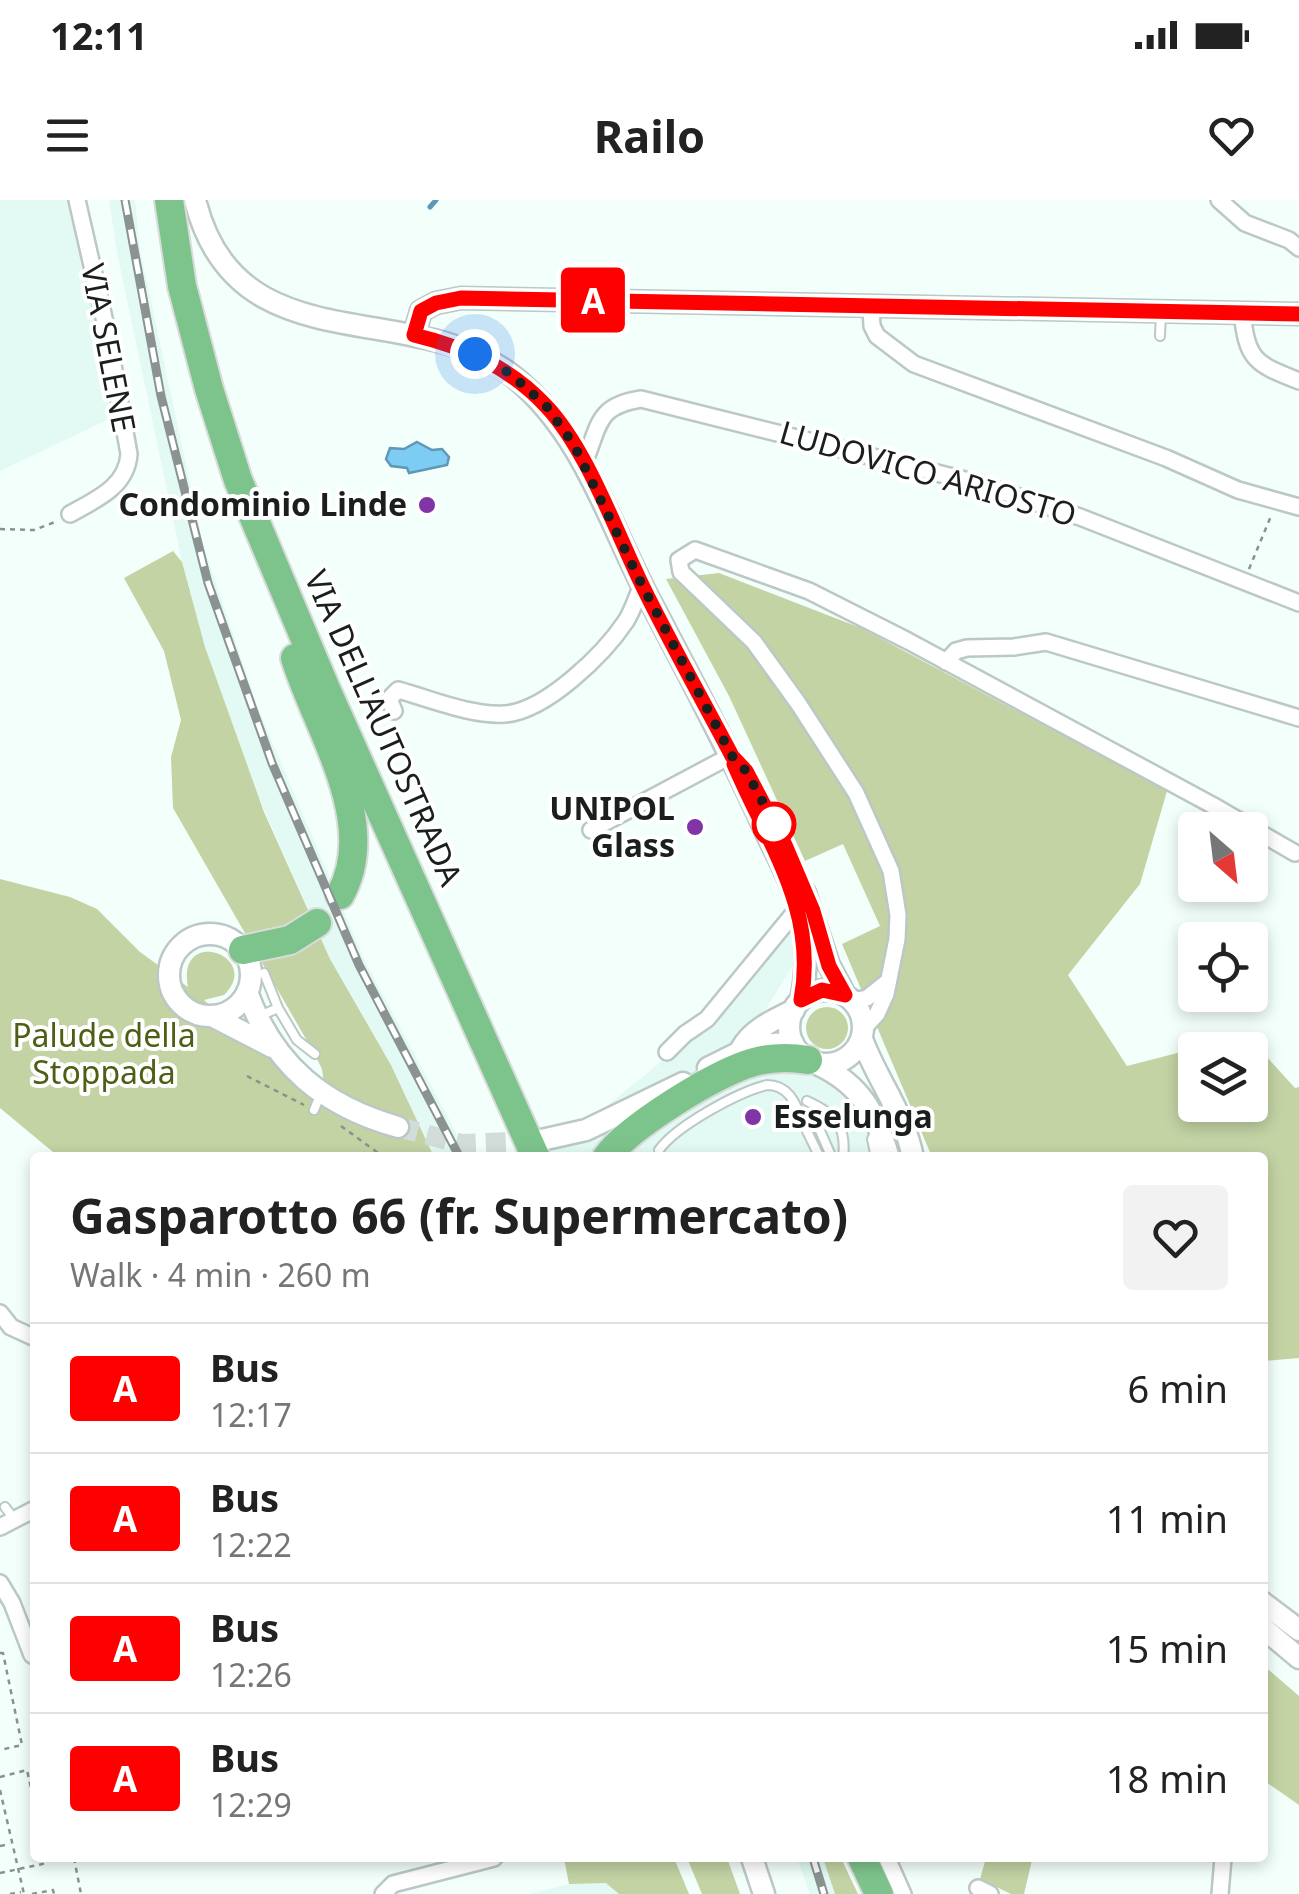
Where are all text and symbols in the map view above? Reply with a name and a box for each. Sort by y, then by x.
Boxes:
text: 12:11 [50,9,148,61]
text: Railo [594,105,705,166]
icon: menu [40,108,95,163]
icon: heart [1204,108,1259,163]
street label: VIA SELENE [72,260,147,436]
line badge: A [560,268,626,332]
text: A [581,277,605,324]
your location [450,329,500,379]
street label: LUDOVICO ARIOSTO [775,410,1082,535]
place label: Condominio Linde [118,482,407,525]
marker: Condominio Linde [416,494,438,516]
street label: VIA DELL'AUTOSTRADA [295,563,474,892]
place label: UNIPOL Glass [549,786,675,866]
unlabelled marker [753,803,795,845]
north arrow [1178,812,1268,902]
map controls [1178,812,1268,1122]
marker: UNIPOL Glass [684,816,706,838]
button: locate [1178,922,1268,1012]
park label: Palude della Stoppada [12,1013,196,1093]
button: layers [1178,1032,1268,1122]
place label: Esselunga [773,1094,933,1137]
marker: Esselunga [742,1106,764,1128]
text: Gasparotto 66 (fr. Supermercato) [70,1183,848,1248]
button: heart [1123,1185,1228,1290]
text: Walk · 4 min · 260 m [70,1253,371,1296]
text: Bus [210,1341,279,1393]
text: 6 min [1128,1362,1228,1414]
text: A [113,1365,137,1412]
text: 12:17 [210,1393,292,1436]
text: Bus [210,1471,279,1523]
text: 11 min [1106,1492,1228,1544]
text: A [113,1495,137,1542]
text: 12:22 [210,1523,292,1566]
text: Bus [210,1601,279,1653]
text: 15 min [1106,1622,1228,1674]
text: A [113,1625,137,1672]
text: 12:26 [210,1653,292,1696]
text: Bus [210,1731,279,1783]
text: 18 min [1106,1752,1228,1804]
text: A [113,1755,137,1802]
text: 12:29 [210,1783,292,1826]

